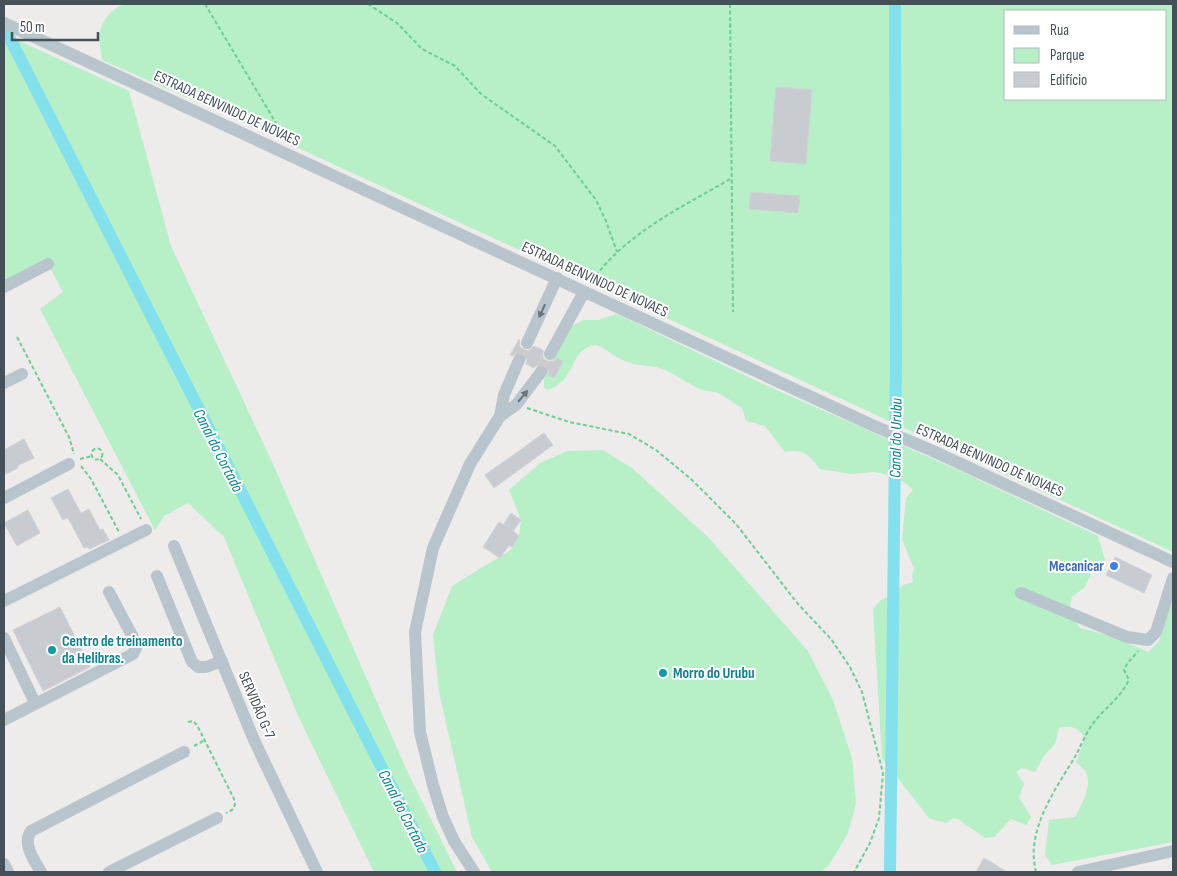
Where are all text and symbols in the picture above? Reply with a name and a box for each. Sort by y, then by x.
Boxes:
scale bar [12,10,99,42]
legend [1004,10,1167,100]
text: 50 m [20,18,45,37]
text: Rua [1050,21,1069,40]
text: Parque [1050,46,1085,65]
street label: ESTRADA BENVINDO DE NOVAES [151,66,303,151]
text: Edifício [1050,71,1087,90]
street label: ESTRADA BENVINDO DE NOVAES [519,237,671,322]
one-way arrow [538,304,546,318]
one-way arrow [518,390,529,403]
water label: Canal do Urubu [886,397,907,478]
water label: Canal do Cortado [189,406,247,496]
street label: ESTRADA BENVINDO DE NOVAES [913,419,1066,501]
place label: Mecanicar [1049,557,1104,576]
marker: Mecanicar [1108,560,1120,572]
place label: Centro de treinamento da Helibras. [62,632,182,668]
marker: Centro de treinamento da Helibras. [46,644,58,656]
place label: Morro do Urubu [673,664,755,683]
marker: Morro do Urubu [657,667,669,679]
street label: SERVIDÃO G-7 [234,669,279,742]
water label: Canal do Cortado [374,767,432,857]

